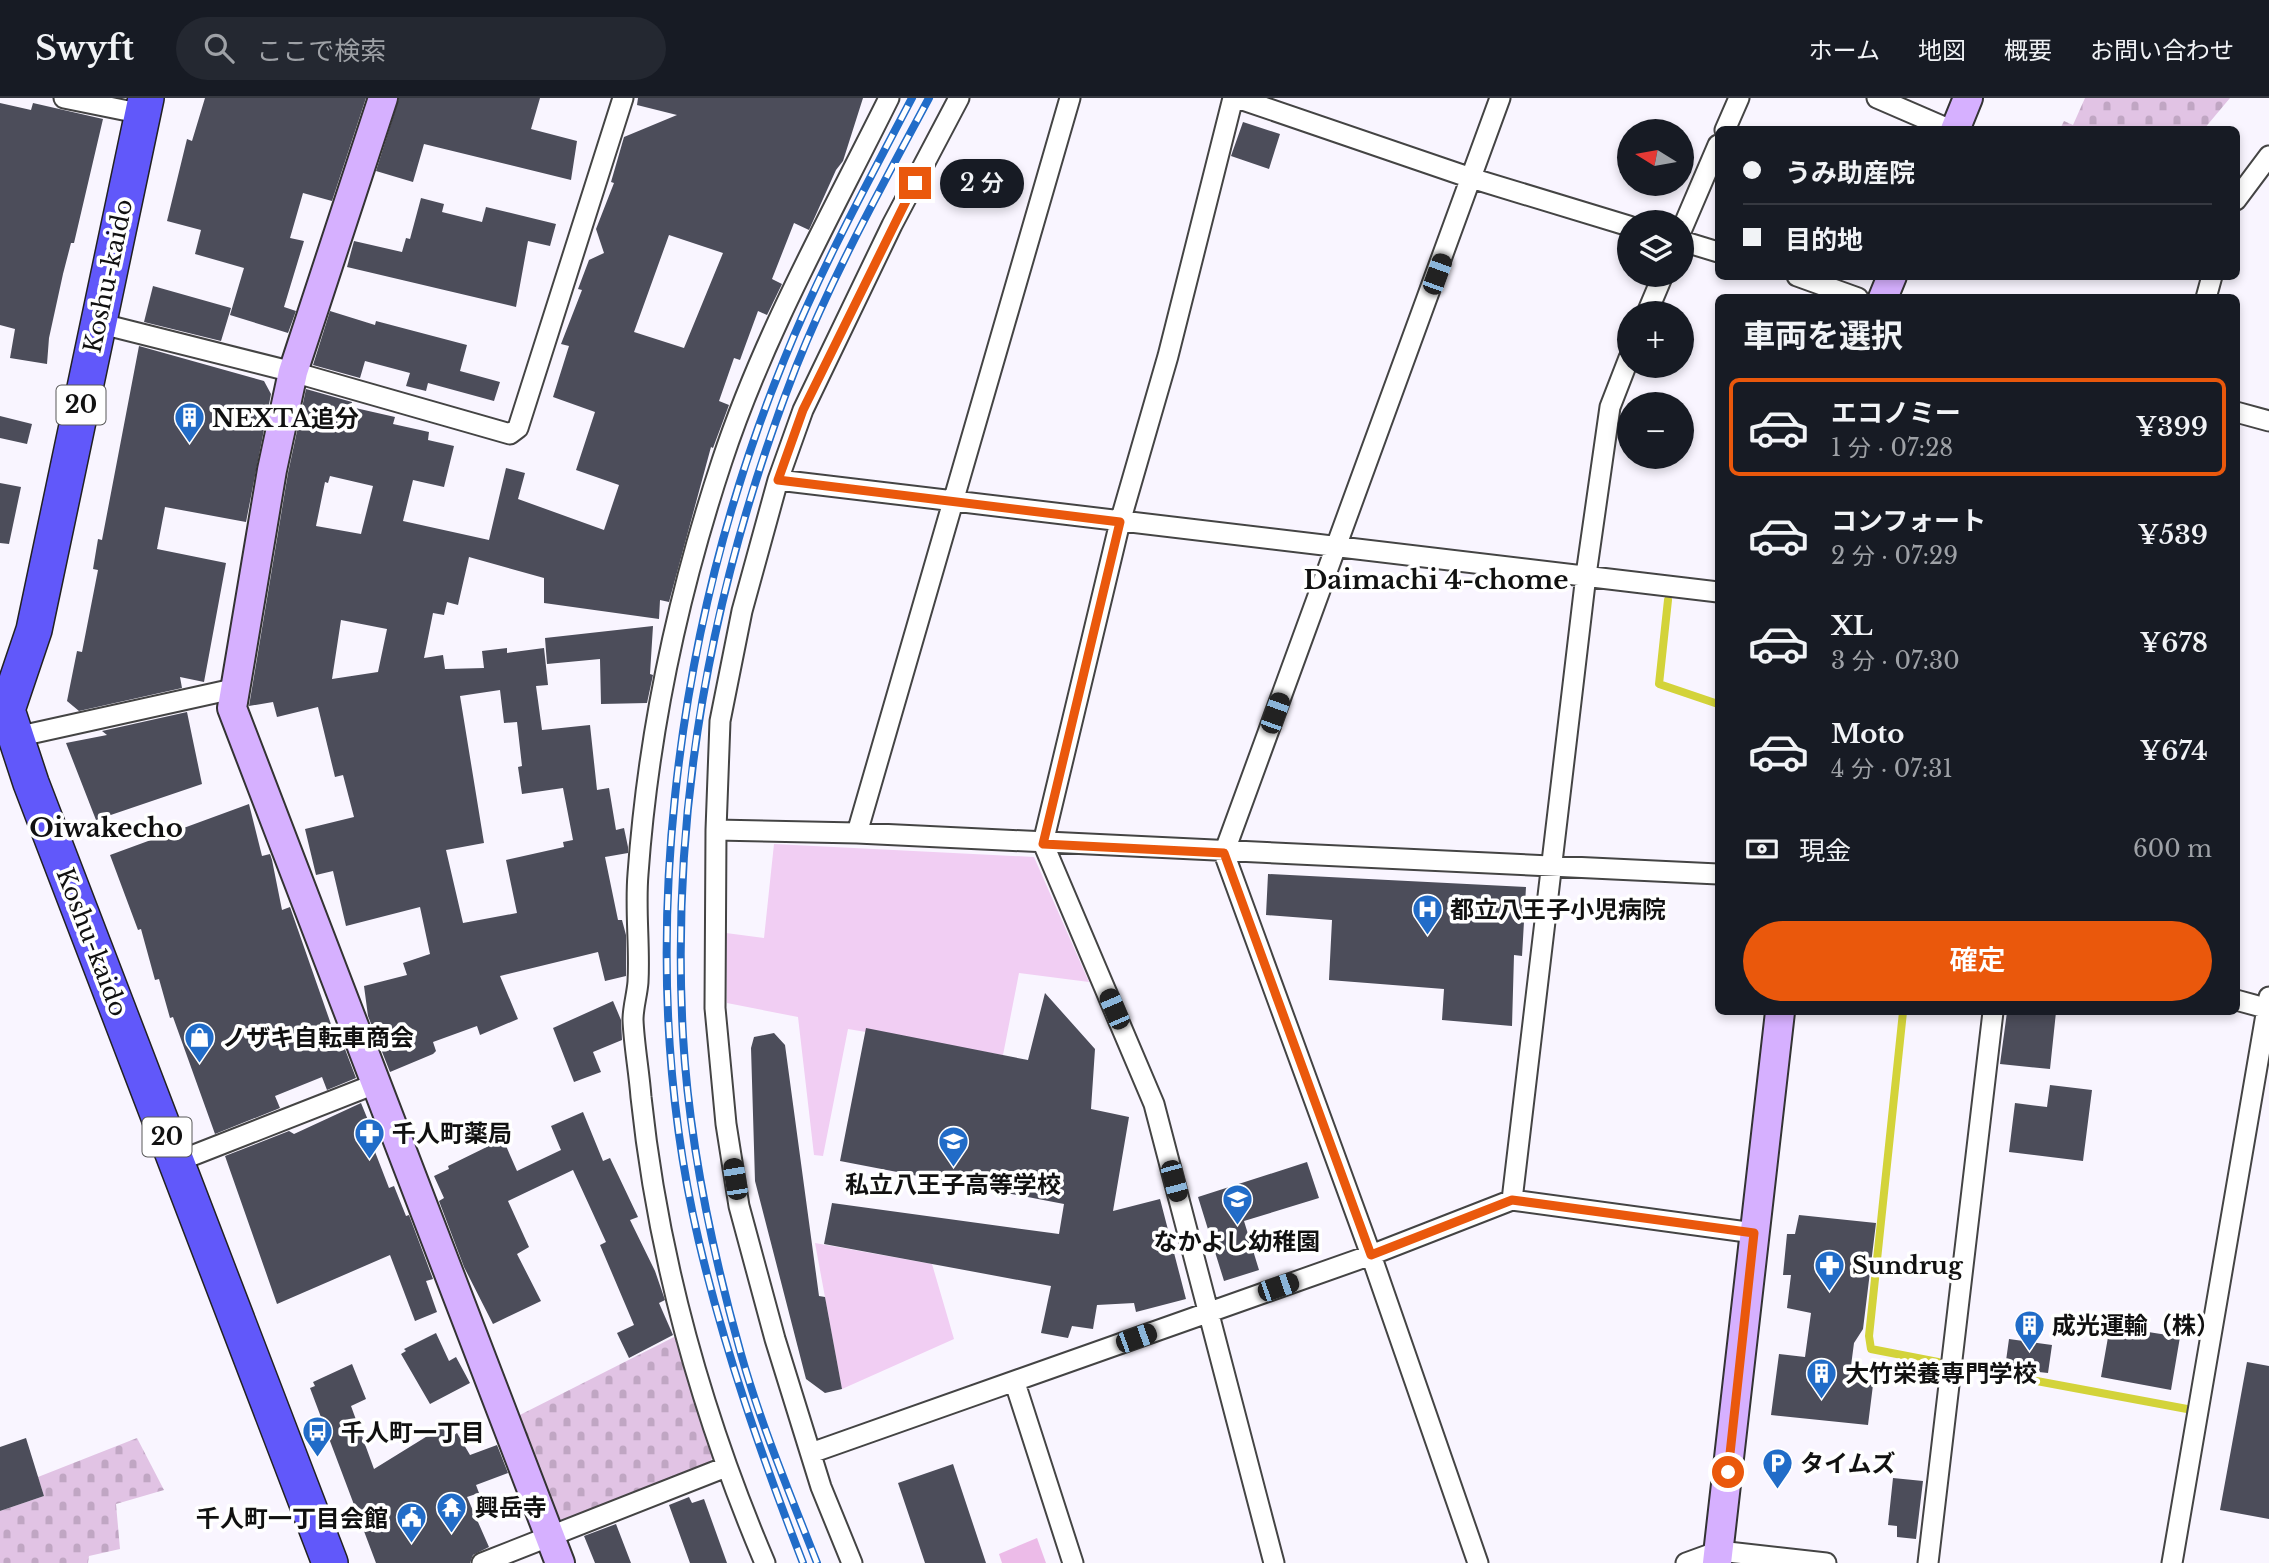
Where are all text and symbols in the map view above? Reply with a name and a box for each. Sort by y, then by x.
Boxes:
search box [176,17,666,80]
text: Swyft [35,28,134,69]
icon: search [200,29,238,67]
text: ここで検索 [256,35,386,67]
text: ホーム [1809,36,1880,65]
text: 地図 [1918,36,1966,65]
text: 概要 [2004,36,2052,65]
text: お問い合わせ [2090,36,2234,65]
north arrow [1617,119,1694,196]
map controls [1617,119,1694,469]
text: うみ助産院 [1785,157,1915,189]
callout: 2 分 [940,158,1024,208]
route end [899,167,931,199]
text: 2 分 [960,169,1004,197]
street label: Koshu-kaido [78,196,138,356]
button: layers [1617,210,1694,287]
text: 目的地 [1785,224,1863,256]
car [1420,251,1455,297]
button: + [1617,301,1694,378]
text: 車両を選択 [1743,316,1903,356]
road number: 20 [56,386,106,424]
button: − [1617,392,1694,469]
icon: car [1747,396,1810,459]
text: エコノミー [1831,397,1961,429]
building icon: NEXTA追分 [172,401,206,445]
place label: NEXTA追分 [212,404,359,433]
text: ¥399 [2135,411,2208,443]
text: 1 分 · 07:28 [1831,434,1953,462]
icon: car [1747,504,1810,567]
text: コンフォート [1831,505,1986,537]
text: ¥539 [2137,519,2208,551]
text: 2 分 · 07:29 [1831,542,1958,570]
district label: Daimachi 4-chome [1304,564,1568,596]
text: XL [1831,610,1873,642]
icon: car [1747,612,1810,675]
text: ¥678 [2139,627,2208,659]
text: 3 分 · 07:30 [1831,647,1960,675]
car [1258,690,1293,736]
text: Moto [1831,718,1904,750]
icon: car [1747,720,1810,783]
text: ¥674 [2140,735,2208,767]
text: 4 分 · 07:31 [1831,755,1953,783]
district label: Oiwakecho [29,812,183,844]
icon: cash [1743,830,1781,868]
text: 現金 [1799,835,1851,867]
text: 600 m [2133,835,2212,863]
street label: Koshu-kaido [50,864,134,1020]
hospital icon: 都立八王子小児病院 [1410,892,1444,936]
place label: 都立八王子小児病院 [1450,895,1666,924]
button: 確定 [1743,921,2212,1001]
car [1097,986,1132,1032]
shop icon: ノザキ自転車商会 [182,1020,216,1064]
place label: ノザキ自転車商会 [222,1023,414,1052]
pharmacy icon: 千人町薬局 [352,1116,386,1160]
road number: 20 [142,1118,192,1156]
place label: 千人町薬局 [392,1119,512,1148]
school or university icon: 私立八王子高等学校 [936,1125,970,1169]
car [722,1157,749,1201]
car [1159,1158,1190,1204]
place label: 私立八王子高等学校 [845,1170,1061,1199]
school or university icon: なかよし幼稚園 [1220,1182,1254,1226]
place label: なかよし幼稚園 [1154,1227,1320,1256]
pharmacy icon: Sundrug [1812,1248,1846,1292]
place label: Sundrug [1852,1251,1964,1280]
car [1255,1270,1302,1304]
building icon: 成光運輸（株） [2012,1308,2046,1352]
place label: 成光運輸（株） [2052,1311,2220,1340]
car [1113,1321,1160,1355]
building icon: 大竹栄養専門学校 [1805,1356,1839,1400]
place label: 大竹栄養専門学校 [1845,1359,2037,1388]
bus stop icon: 千人町一丁目 [301,1415,335,1459]
place label: 千人町一丁目 [341,1418,485,1447]
parking icon: タイムズ [1760,1446,1794,1490]
place label: タイムズ [1800,1449,1896,1478]
route start [1712,1456,1744,1488]
temple icon: 興岳寺 [435,1490,469,1534]
place label: 興岳寺 [475,1493,547,1522]
public building icon: 千人町一丁目会館 [394,1501,428,1545]
place label: 千人町一丁目会館 [196,1504,388,1533]

